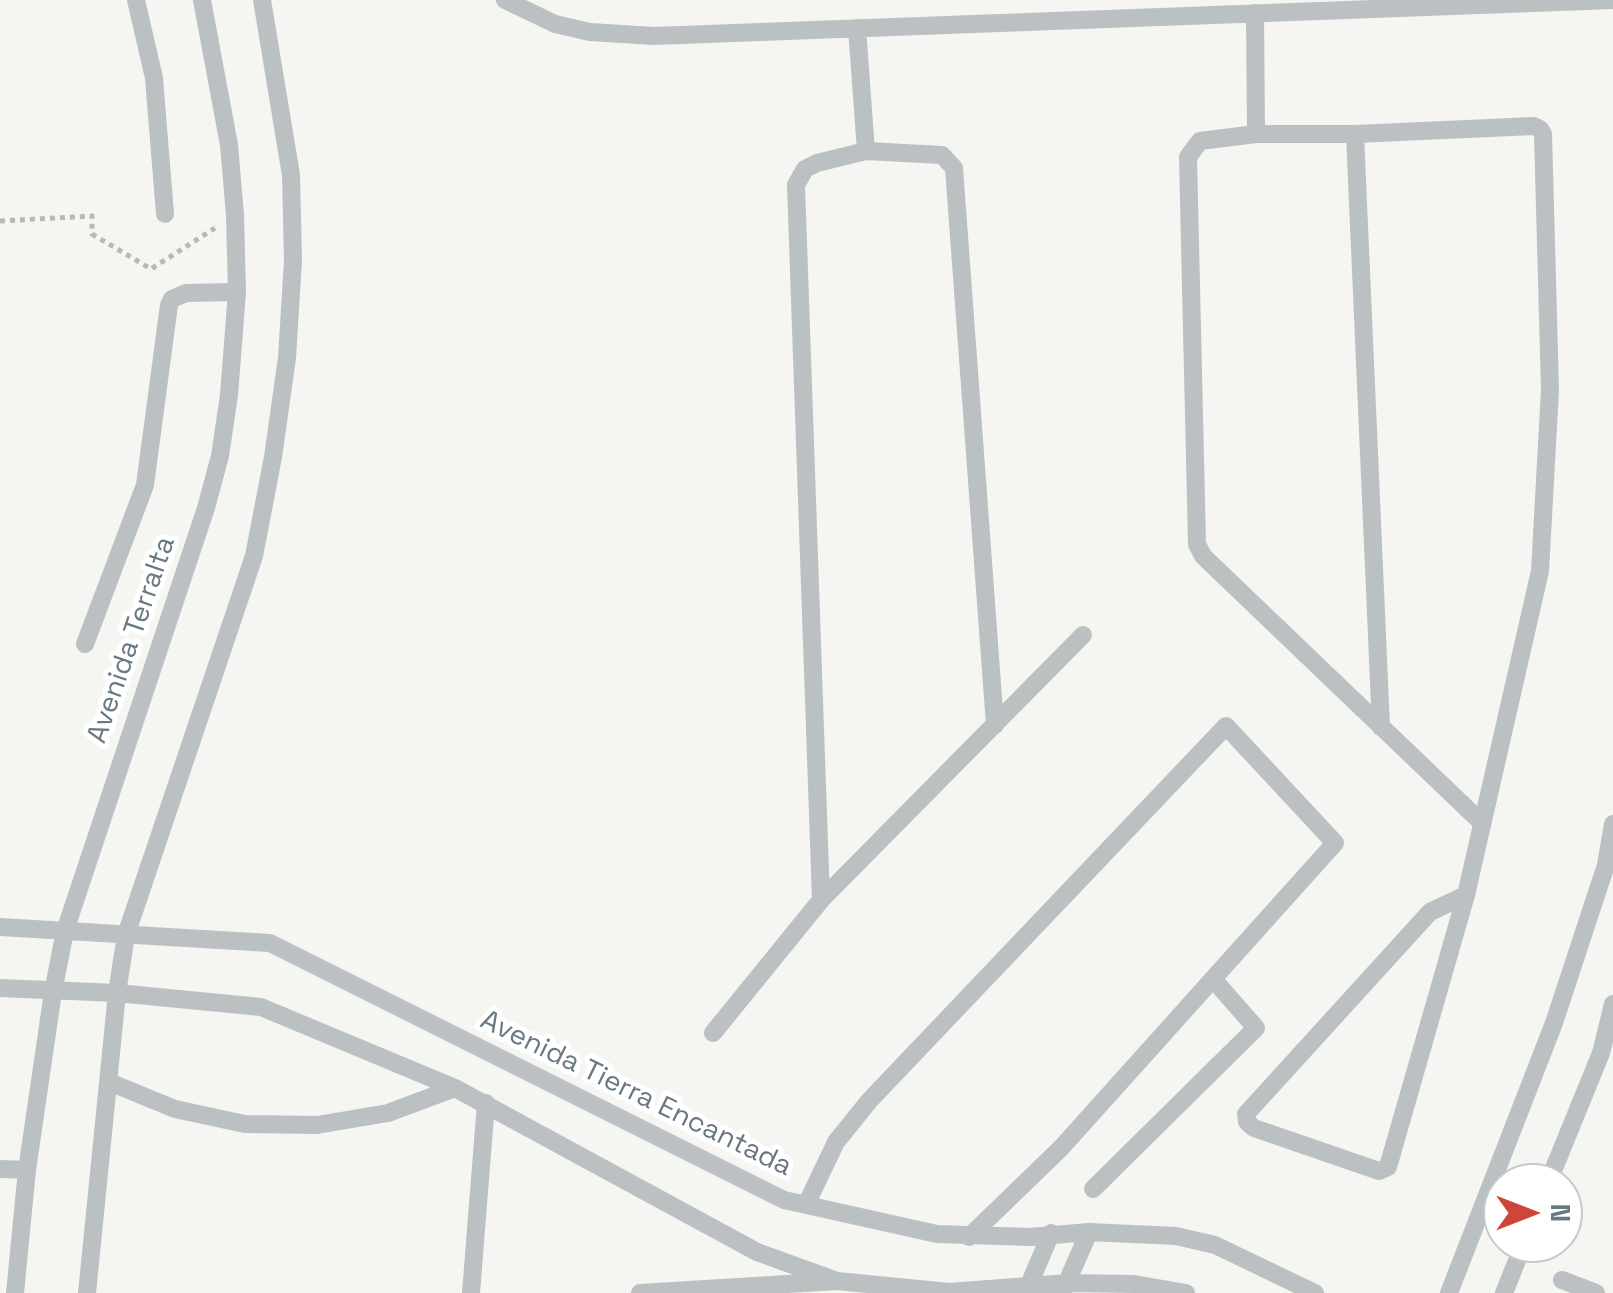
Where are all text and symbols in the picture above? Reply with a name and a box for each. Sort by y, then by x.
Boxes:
street label: Avenida Terralta [81,532,183,748]
street label: Avenida Tierra Encantada [475,1004,797,1184]
north arrow [1483,1163,1583,1263]
text: N [1543,1204,1579,1222]

